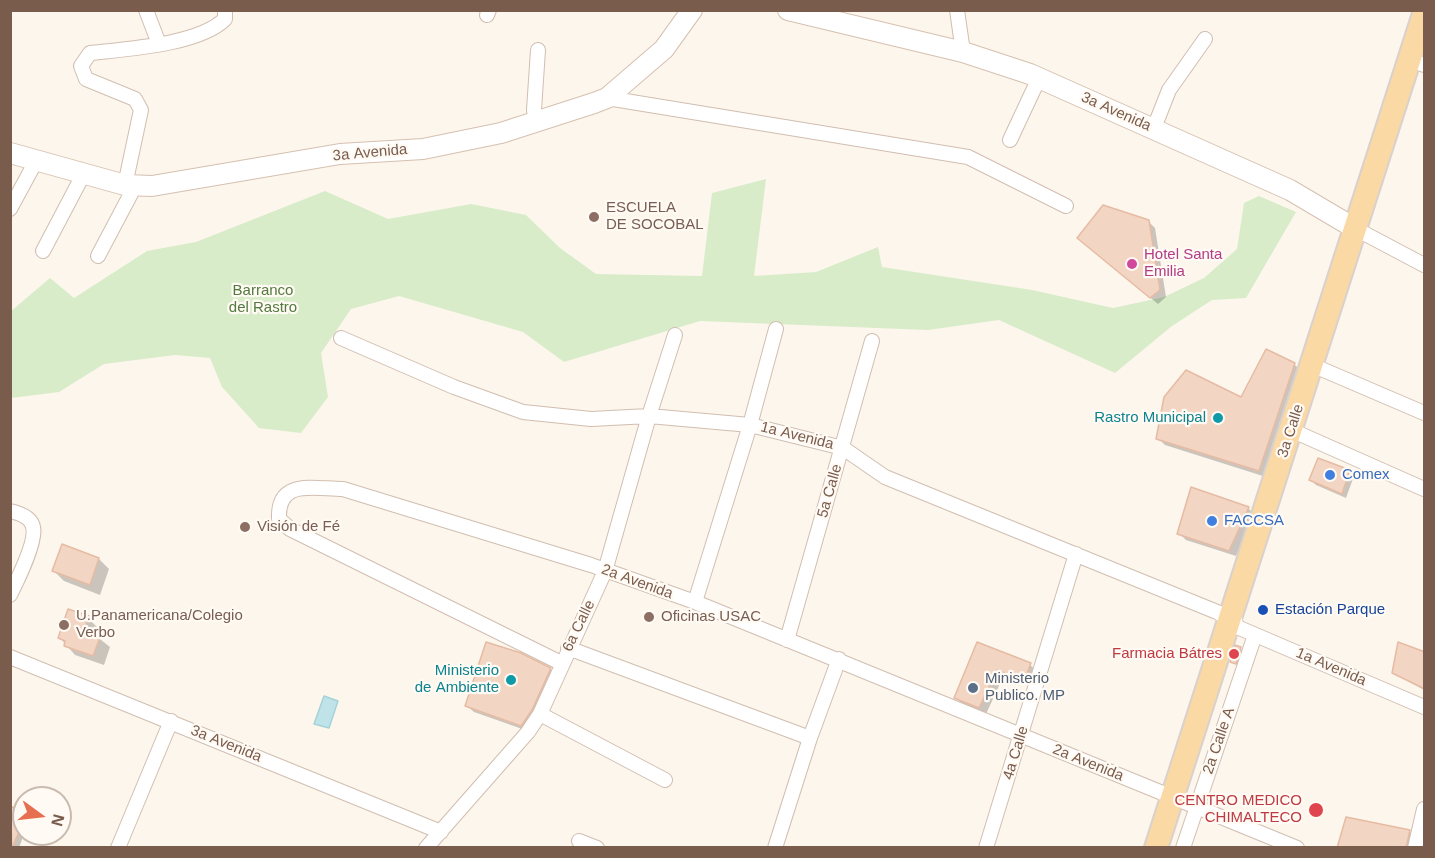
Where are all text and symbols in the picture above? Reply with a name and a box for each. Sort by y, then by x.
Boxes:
street label: 3a Avenida [1078,89,1154,135]
street label: 3a Avenida [332,141,408,165]
place label: ESCUELA DE SOCOBAL [606,199,704,234]
marker: ESCUELA DE SOCOBAL [587,210,601,224]
place label: Hotel Santa Emilia [1144,246,1222,281]
marker: Hotel Santa Emilia [1125,257,1139,271]
park label: Barranco del Rastro [229,282,297,317]
street label: 3a Calle [1274,402,1308,460]
place label: Rastro Municipal [1094,409,1206,427]
marker: Rastro Municipal [1211,411,1225,425]
street label: 1a Avenida [759,418,835,454]
street label: 5a Calle [814,462,846,520]
place label: Comex [1342,466,1390,484]
marker: Comex [1323,468,1337,482]
place label: FACCSA [1224,512,1284,530]
marker: FACCSA [1205,514,1219,528]
place label: Visión de Fé [257,518,340,536]
marker: Visión de Fé [238,520,252,534]
street label: 2a Avenida [599,561,675,603]
street label: 6a Calle [559,597,599,655]
place label: Estación Parque [1275,601,1385,619]
marker: Estación Parque [1256,603,1270,617]
place label: U.Panamericana/Colegio Verbo [76,607,243,642]
place label: Oficinas USAC [661,608,761,626]
marker: Oficinas USAC [642,610,656,624]
marker: U.Panamericana/Colegio Verbo [57,618,71,632]
street label: 1a Avenida [1293,644,1369,690]
place label: Farmacia Bátres [1112,645,1222,663]
marker: Farmacia Bátres [1227,647,1241,661]
place label: Ministerio de Ambiente [415,662,499,697]
place label: Ministerio Publico. MP [985,670,1065,705]
marker: Ministerio de Ambiente [504,673,518,687]
marker: Ministerio Publico. MP [966,681,980,695]
street label: 2a Calle A [1199,705,1239,777]
street label: 3a Avenida [188,722,264,766]
street label: 4a Calle [999,724,1033,782]
street label: 2a Avenida [1050,741,1126,785]
north arrow [12,786,72,846]
place label: CENTRO MEDICO CHIMALTECO [1174,792,1302,827]
marker: CENTRO MEDICO CHIMALTECO [1307,801,1325,819]
text: N [48,812,68,828]

